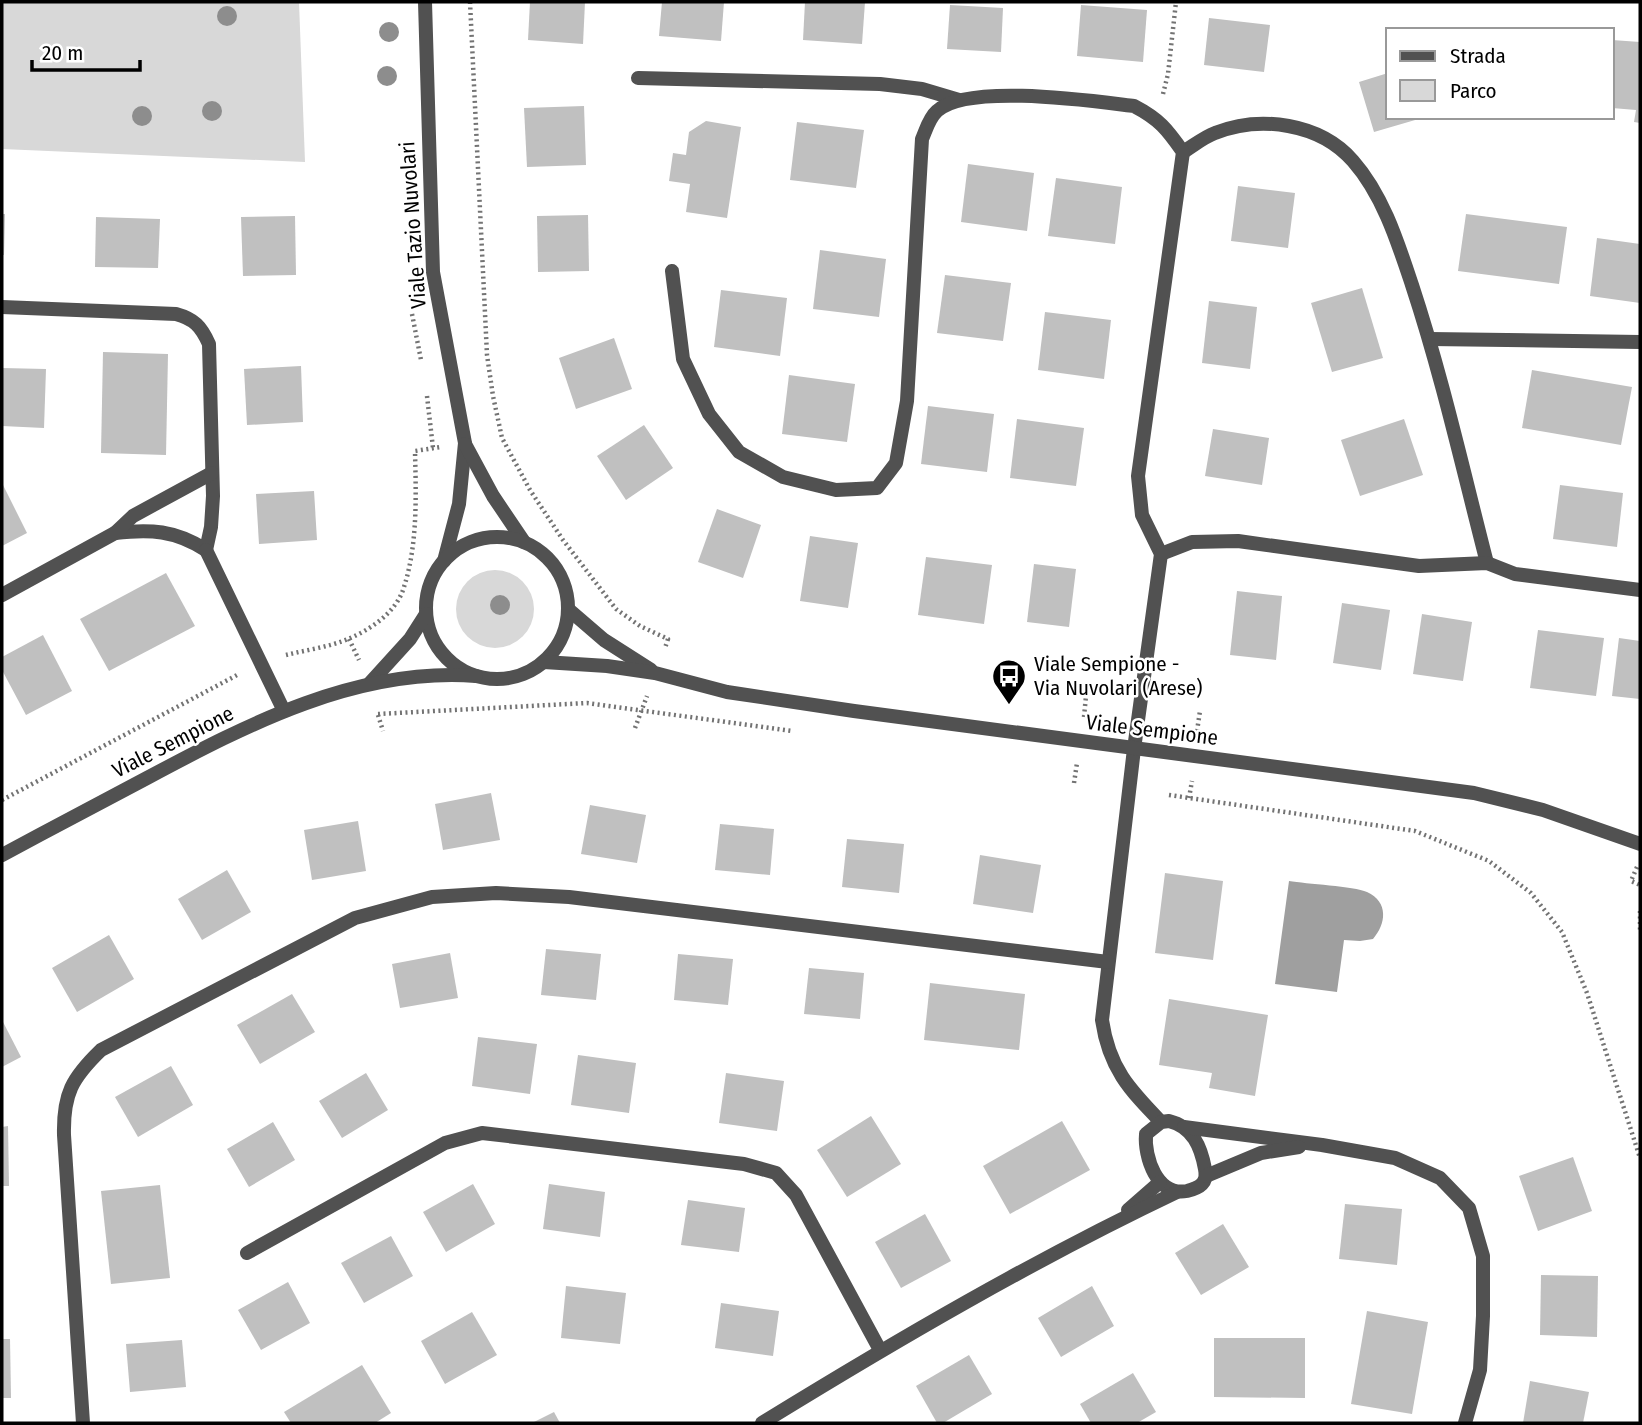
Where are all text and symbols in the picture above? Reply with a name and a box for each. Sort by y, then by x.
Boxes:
scale bar [32,28,140,72]
legend [1386,28,1614,119]
text: 20 m [42,40,83,66]
text: Strada [1450,43,1506,69]
text: Parco [1450,78,1497,104]
street label: Viale Tazio Nuvolari [394,140,432,310]
place label: Viale Sempione - Via Nuvolari (Arese) [1034,651,1202,701]
bus stop icon: Viale Sempione - Via Nuvolari (Arese) [990,657,1028,706]
street label: Viale Sempione [108,700,238,784]
street label: Viale Sempione [1085,709,1219,751]

